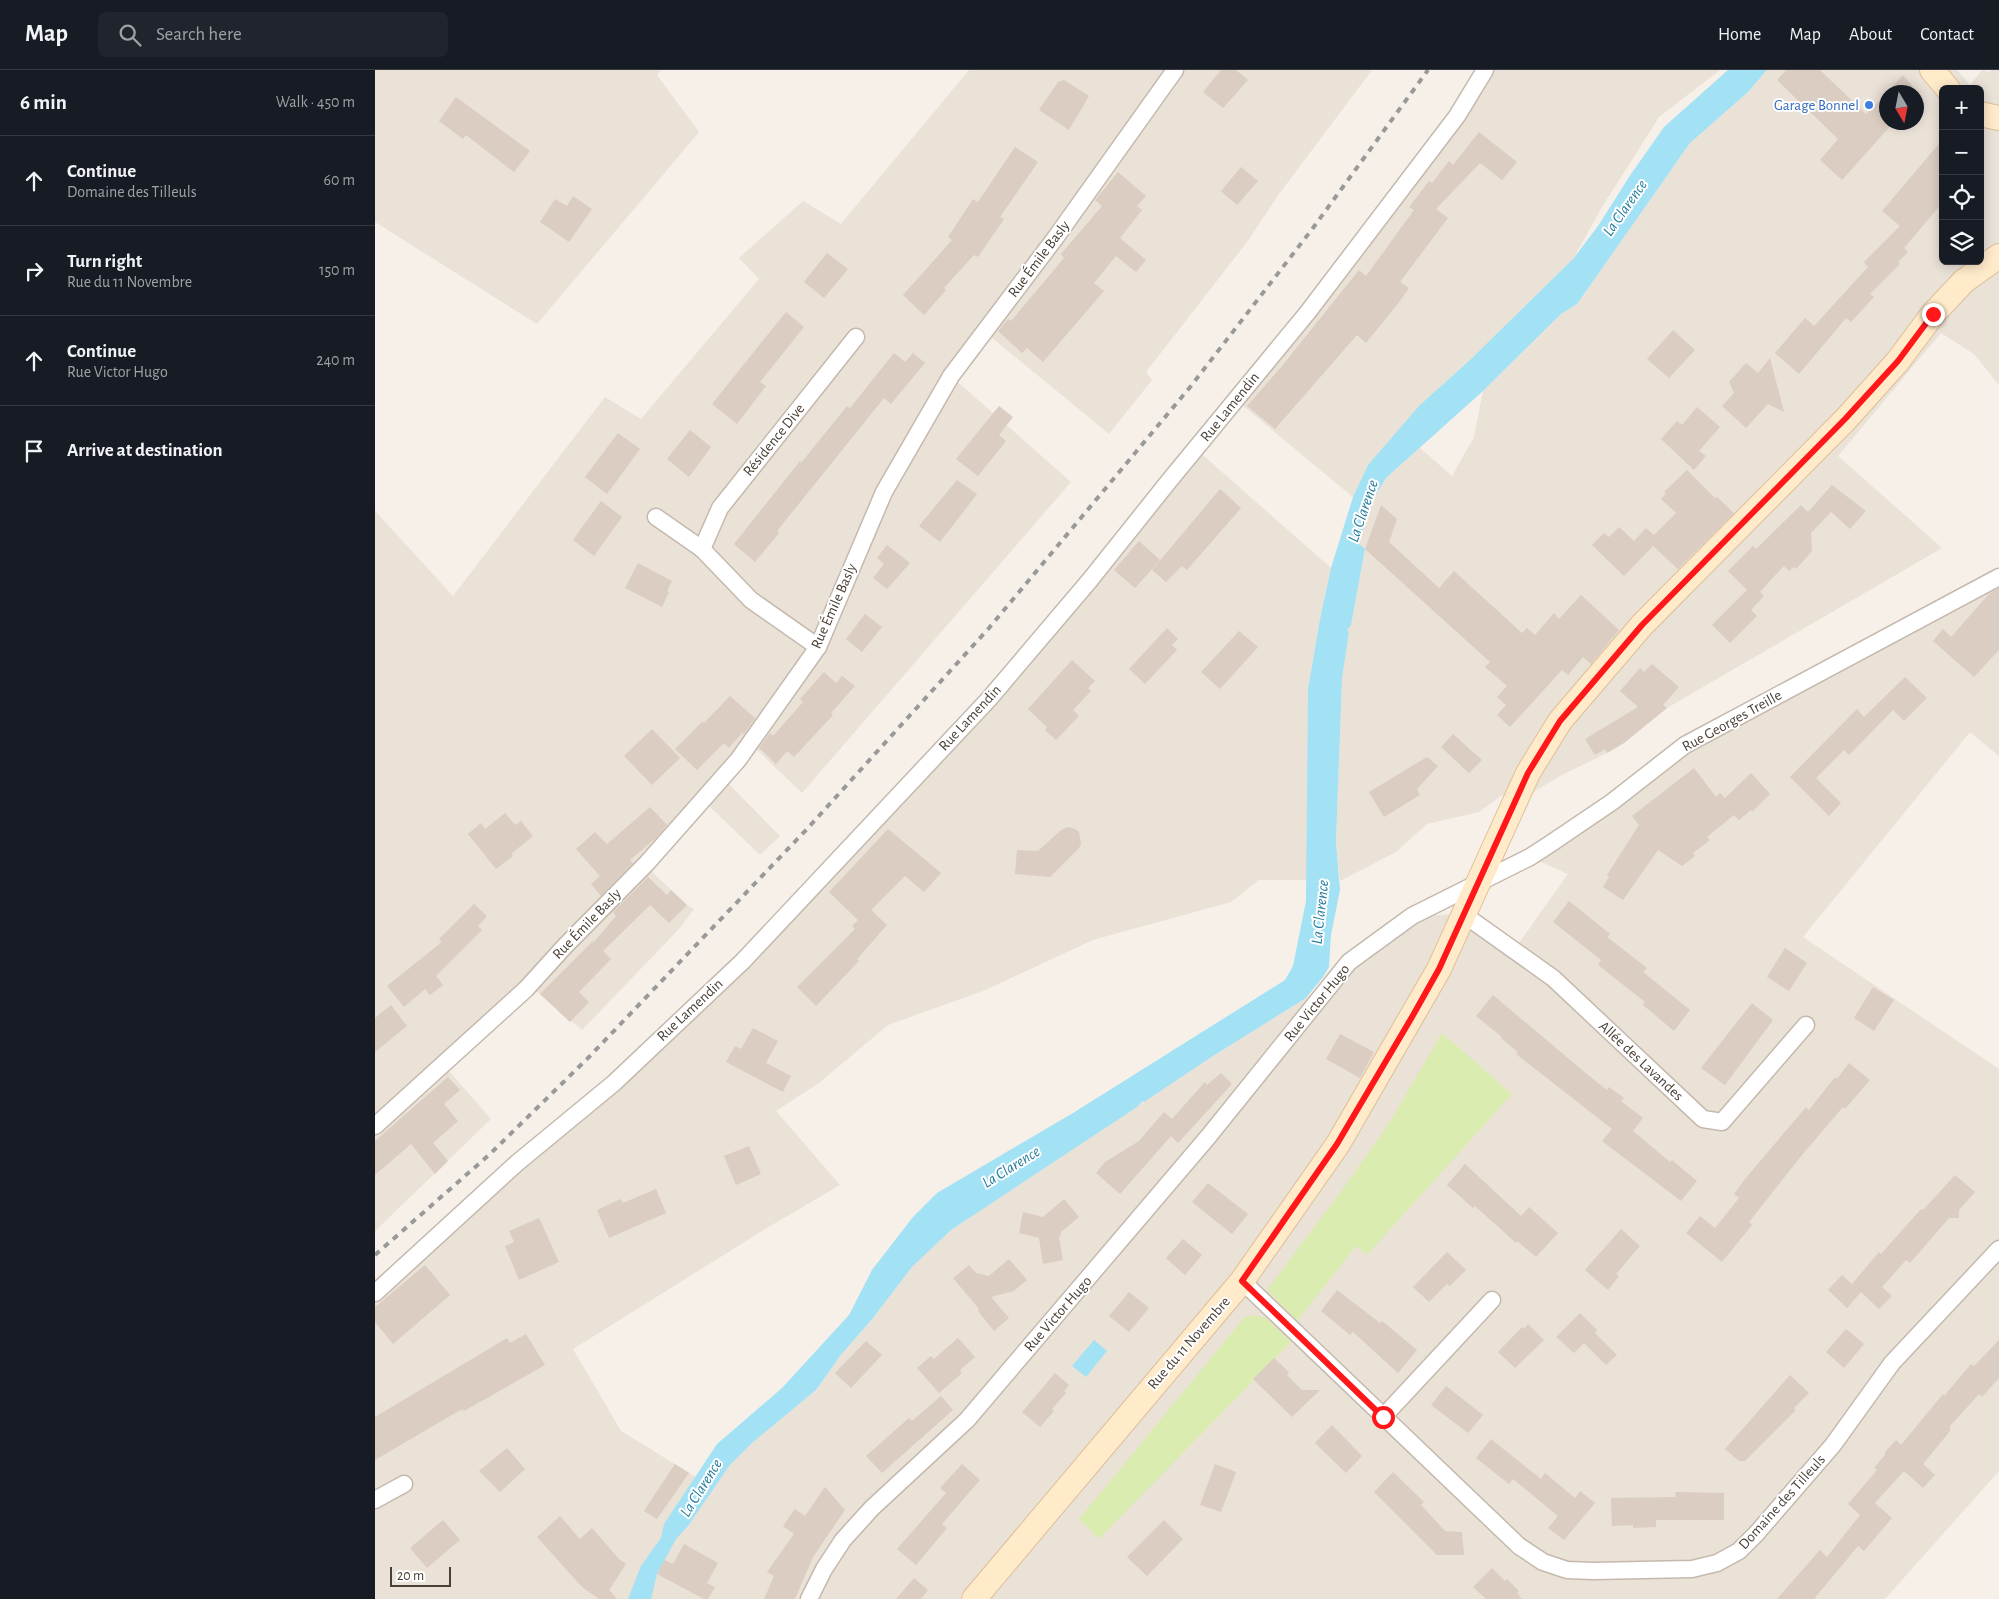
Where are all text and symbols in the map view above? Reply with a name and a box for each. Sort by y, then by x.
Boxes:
search box [98,12,448,57]
icon: search [116,21,144,49]
text: Map [25,22,68,46]
text: Search here [156,25,242,44]
text: Home [1718,26,1761,44]
text: Map [1789,26,1821,44]
text: About [1849,26,1892,44]
text: Contact [1920,26,1974,44]
north arrow [1879,85,1924,130]
map controls [1939,85,1984,265]
button: + [1939,85,1984,130]
text: 6 min [20,92,67,113]
text: Walk · 450 m [276,94,355,110]
place label: Garage Bonnel [1774,98,1859,113]
marker: Garage Bonnel [1863,99,1875,111]
button: − [1939,130,1984,175]
text: Continue [67,162,136,181]
icon: ahead [20,167,48,195]
text: 60 m [324,172,355,188]
button: locate [1939,175,1984,220]
water label: La Clarence [1600,177,1650,239]
text: Domaine des Tilleuls [67,184,197,200]
street label: Rue Émile Basly [1004,216,1073,300]
button: layers [1939,220,1984,265]
text: Turn right [67,252,142,271]
icon: right [20,257,48,285]
text: 150 m [319,262,355,278]
text: Rue du 11 Novembre [67,274,192,290]
route end [1922,303,1945,326]
text: Continue [67,342,136,361]
icon: ahead [20,347,48,375]
text: 240 m [316,352,355,368]
text: Rue Victor Hugo [67,364,168,380]
street label: Rue Lamendin [1198,370,1262,444]
street label: Résidence Dive [741,401,808,479]
icon: arrive [20,437,48,465]
text: Arrive at destination [67,441,223,460]
water label: La Clarence [1345,478,1381,544]
street label: Rue Émile Basly [807,560,860,651]
street label: Rue Lamendin [936,682,1004,754]
street label: Rue Georges Treille [1680,687,1784,754]
water label: La Clarence [1309,879,1331,945]
street label: Rue Émile Basly [548,884,625,962]
street label: Rue Victor Hugo [1281,962,1353,1044]
street label: Rue Lamendin [654,976,726,1044]
street label: Allée des Lavandes [1596,1018,1686,1104]
water label: La Clarence [979,1143,1043,1191]
street label: Rue Victor Hugo [1021,1273,1095,1355]
street label: Rue du 11 Novembre [1145,1294,1233,1392]
route start [1372,1406,1395,1429]
street label: Domaine des Tilleuls [1736,1452,1828,1552]
water label: La Clarence [677,1456,725,1520]
scale bar [390,1564,451,1587]
text: 20 m [397,1569,424,1583]

